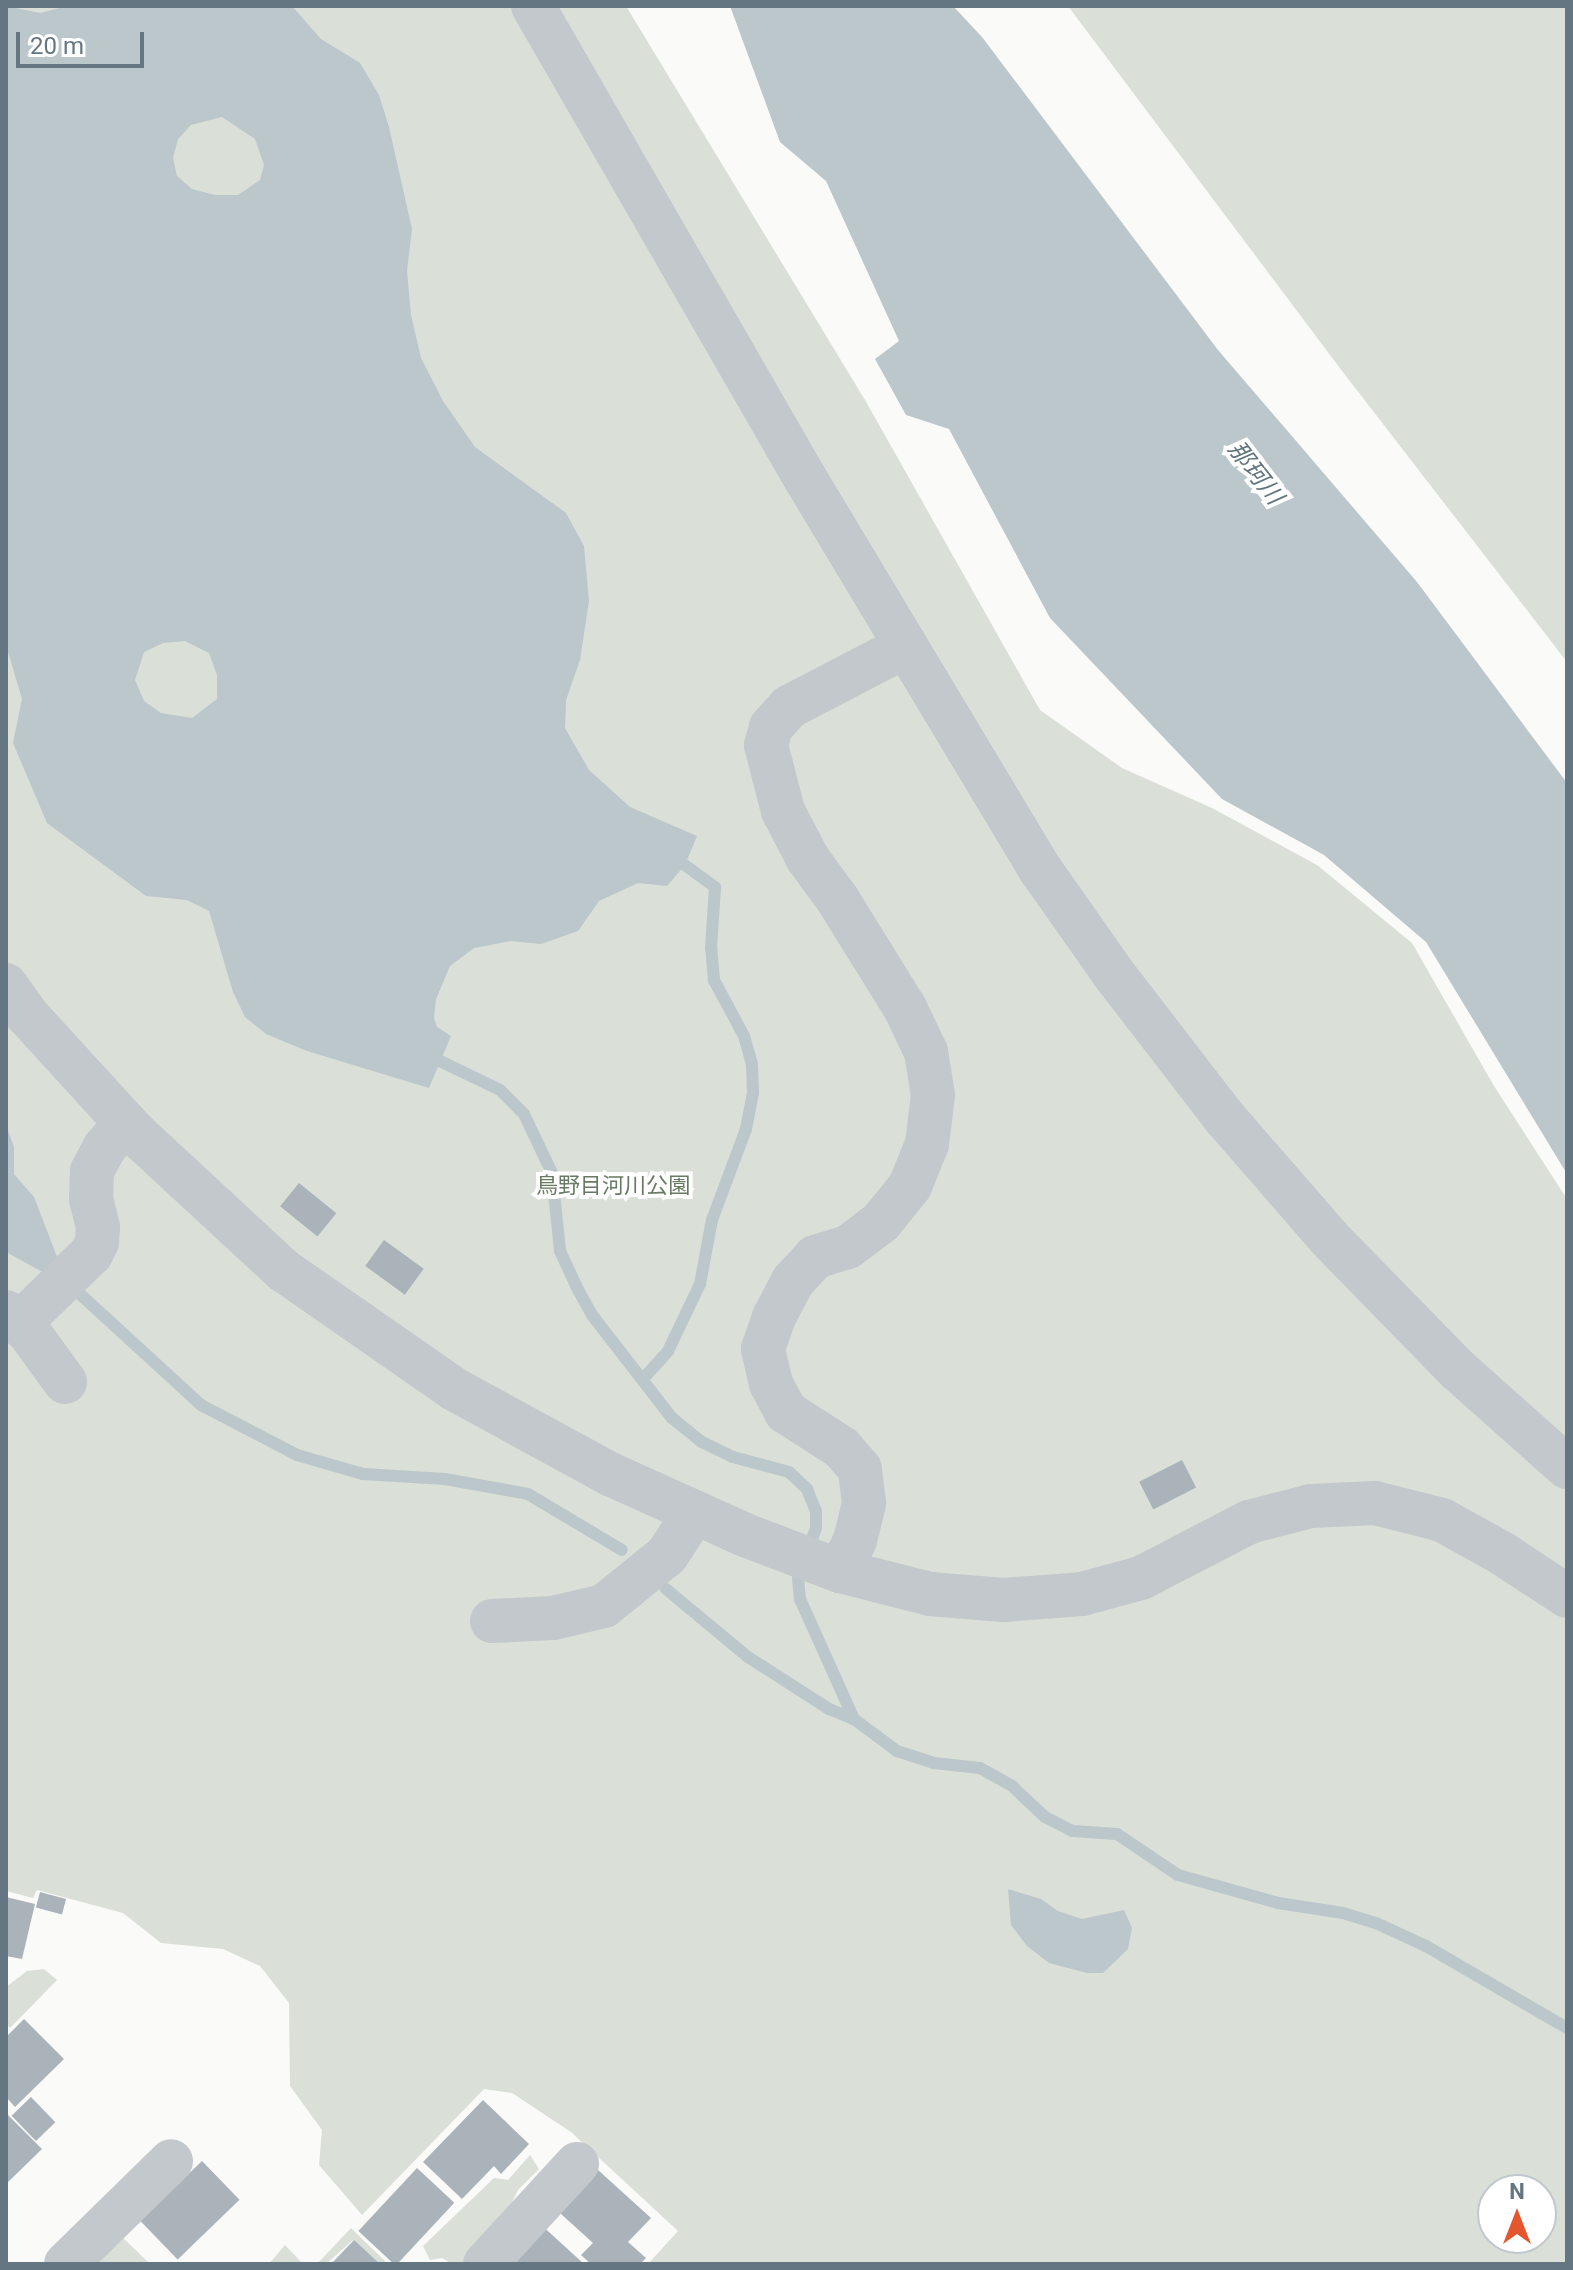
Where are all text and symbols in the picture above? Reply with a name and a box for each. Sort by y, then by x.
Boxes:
scale bar [20,16,148,66]
text: 20 m [30,32,84,60]
water label: 那珂川 [1221,436,1289,510]
park label: 鳥野目河川公園 [536,1173,690,1199]
north arrow [1477,2174,1557,2254]
text: N [1509,2179,1525,2204]

